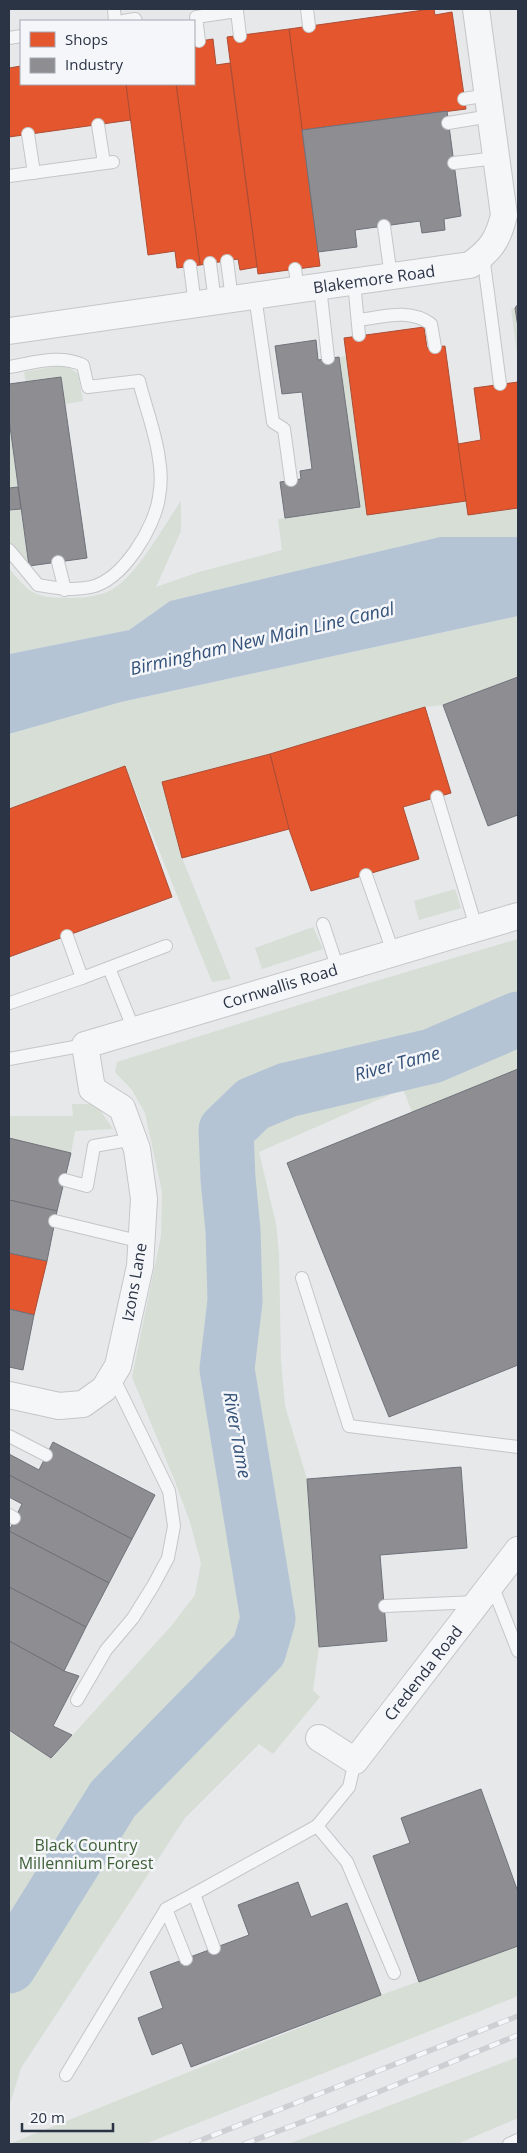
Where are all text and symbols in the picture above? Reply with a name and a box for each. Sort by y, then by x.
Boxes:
legend [20,20,195,85]
text: Shops [65,29,108,49]
text: Industry [65,54,123,74]
street label: Blakemore Road [312,260,436,298]
water label: Birmingham New Main Line Canal [128,596,397,680]
street label: Cornwallis Road [220,958,340,1014]
water label: River Tame [352,1040,442,1086]
street label: Izons Lane [116,1241,152,1323]
water label: River Tame [219,1390,257,1480]
street label: Credenda Road [379,1621,467,1725]
park label: Black Country Millennium Forest [19,1834,154,1874]
scale bar [22,2100,114,2132]
text: 20 m [30,2107,65,2127]

